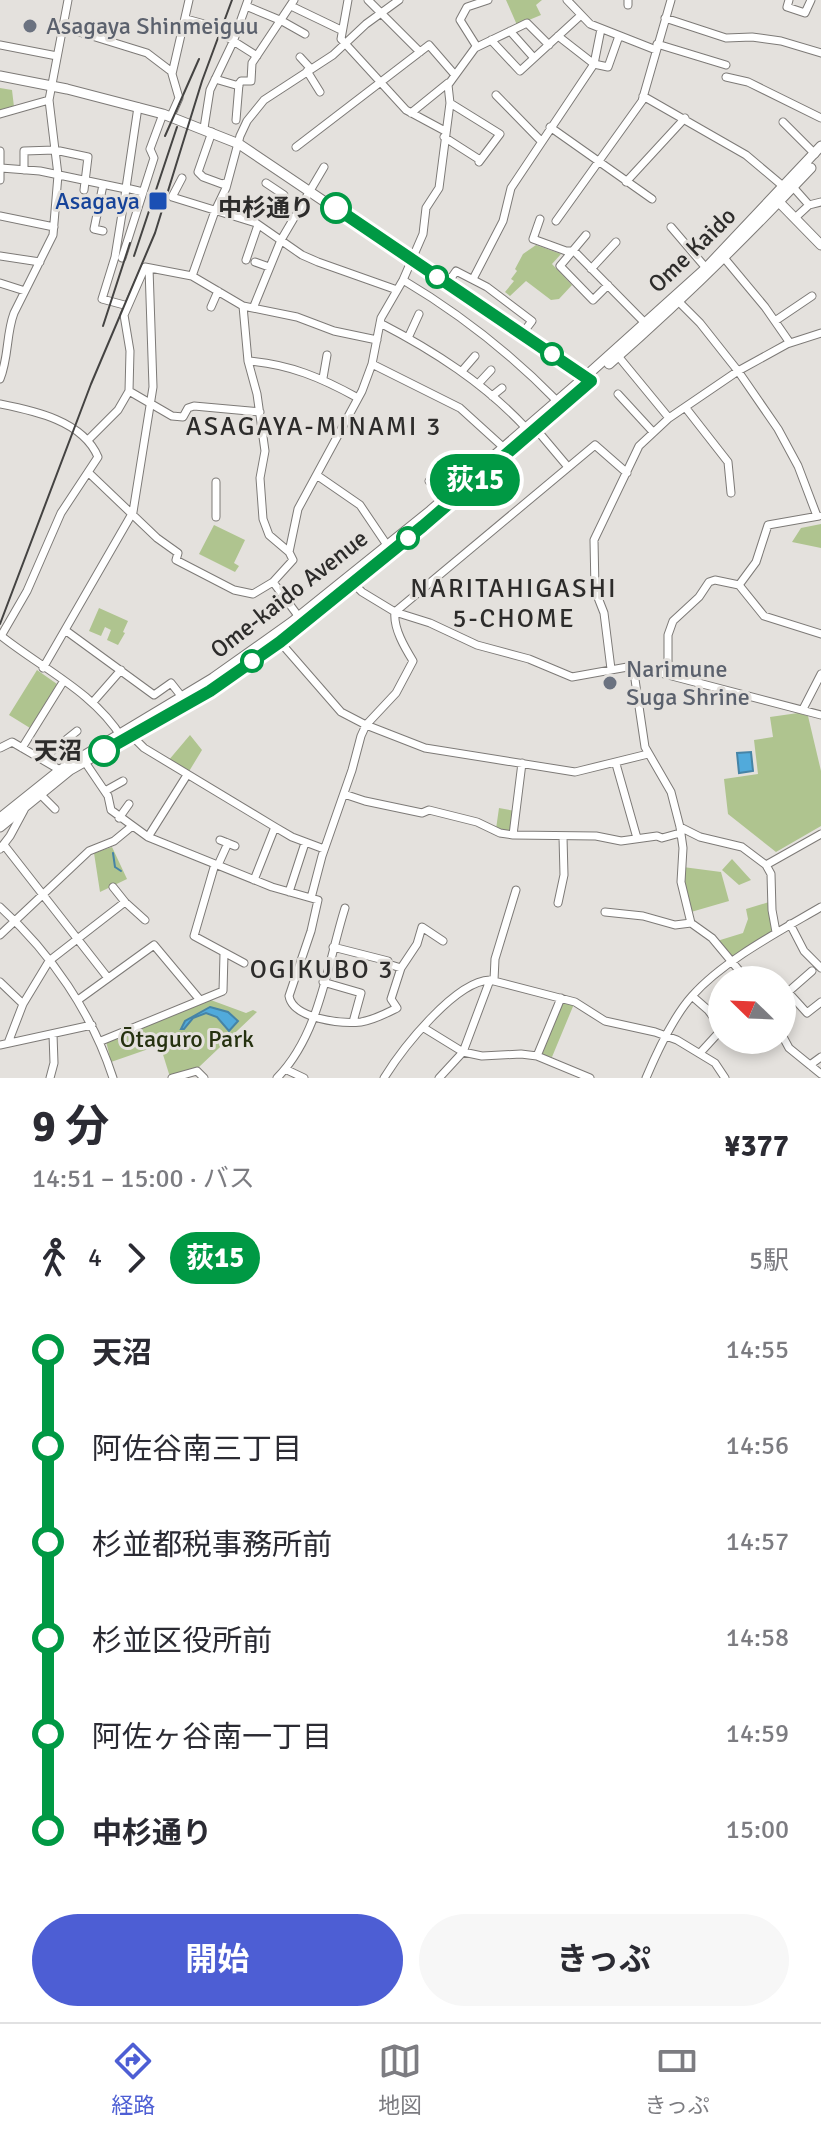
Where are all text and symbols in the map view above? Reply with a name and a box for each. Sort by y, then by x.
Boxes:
place label: Asagaya Shinmeiguu [46,11,259,41]
marker: Asagaya Shinmeiguu [21,17,39,35]
place label: Asagaya [55,186,140,216]
marker: Asagaya [147,190,169,212]
place label: 中杉通り [218,193,314,223]
marker: 中杉通り [321,193,351,223]
street label: Ome Kaido [642,201,742,299]
unlabelled marker [426,266,448,288]
unlabelled marker [541,343,563,365]
district label: ASAGAYA-MINAMI 3 [186,411,442,443]
line badge: 荻15 [429,454,521,506]
text: 荻15 [446,463,504,497]
street label: Ome-kaido Avenue [204,523,374,665]
unlabelled marker [397,527,419,549]
district label: NARITAHIGASHI 5-CHOME [410,573,618,635]
unlabelled marker [241,650,263,672]
place label: Narimune Suga Shrine [626,654,750,712]
marker: Narimune Suga Shrine [601,674,619,692]
place label: 天沼 [34,736,82,766]
marker: 天沼 [89,736,119,766]
district label: OGIKUBO 3 [250,954,394,986]
north arrow [708,966,796,1054]
map controls [708,966,796,1054]
park label: Ōtaguro Park [120,1024,254,1054]
text: 9 分 [32,1100,109,1154]
text: ¥377 [724,1128,789,1165]
text: 14:51 – 15:00 · バス [32,1163,255,1195]
icon: walk [32,1236,76,1280]
icon: forward [114,1236,158,1280]
text: 荻15 [186,1241,244,1275]
text: 4 [88,1242,102,1274]
text: 5駅 [749,1245,789,1277]
text: 14:55 [726,1334,789,1366]
text: 天沼 [92,1335,152,1372]
text: 14:56 [726,1430,789,1462]
text: 阿佐谷南三丁目 [92,1431,302,1468]
text: 14:57 [726,1526,789,1558]
text: 杉並都税事務所前 [92,1527,332,1564]
text: 14:58 [726,1622,789,1654]
text: 杉並区役所前 [92,1623,272,1660]
text: 14:59 [726,1718,789,1750]
text: 阿佐ヶ谷南一丁目 [92,1719,332,1756]
text: 15:00 [726,1814,789,1846]
text: 中杉通り [92,1815,212,1852]
button: 開始 [32,1914,403,2006]
button: きっぷ [419,1914,789,2006]
tab: 経路 [111,2039,155,2119]
tab: 地図 [378,2039,422,2119]
tab: きっぷ [645,2039,710,2119]

